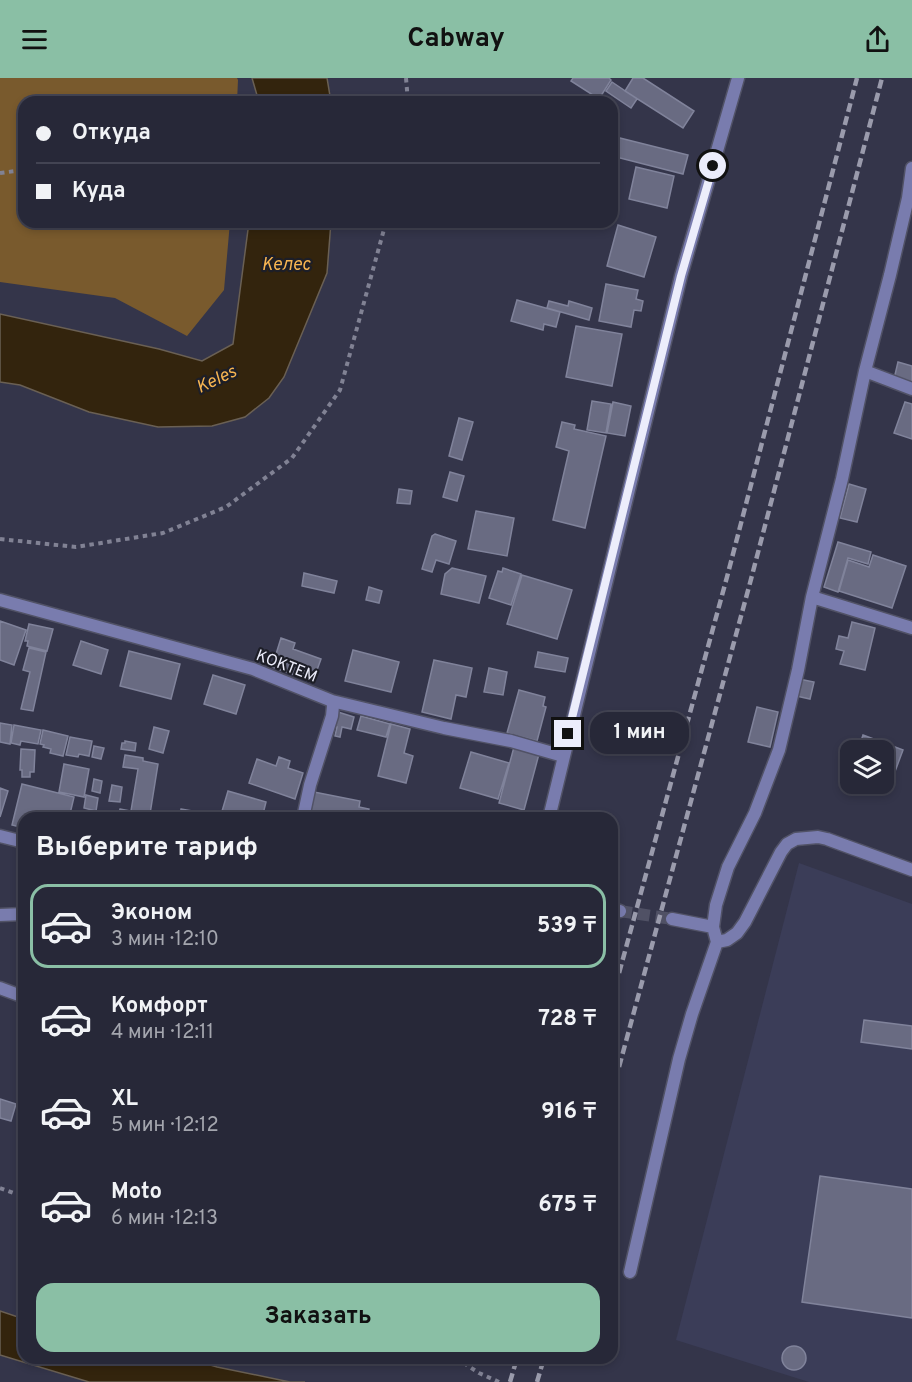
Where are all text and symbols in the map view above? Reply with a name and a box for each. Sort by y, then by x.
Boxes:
text: Cabway [407,22,505,56]
icon: menu [18,23,51,56]
icon: share [861,23,894,56]
text: Откуда [72,120,151,147]
route start [699,152,726,179]
text: Куда [72,178,126,205]
water label: Келес [262,254,311,277]
water label: Keles [193,360,241,400]
street label: КОКТЕМ [253,646,320,688]
callout: 1 мин [589,713,688,755]
route end [554,720,581,747]
text: 1 мин [614,720,665,746]
map controls [840,740,894,794]
button: layers [840,740,894,794]
text: Выберите тариф [36,831,258,865]
icon: car [39,899,93,953]
text: Эконом [111,900,192,927]
text: 539 ₸ [537,913,597,940]
text: 3 мин · 12:10 [111,927,219,953]
icon: car [39,992,93,1046]
text: Комфорт [111,993,208,1020]
text: 728 ₸ [538,1006,597,1033]
text: 4 мин · 12:11 [111,1020,214,1046]
icon: car [39,1085,93,1139]
text: XL [111,1086,138,1113]
text: 916 ₸ [541,1099,597,1126]
text: 5 мин · 12:12 [111,1113,219,1139]
icon: car [39,1178,93,1232]
text: Moto [111,1179,162,1206]
text: 675 ₸ [538,1192,597,1219]
text: 6 мин · 12:13 [111,1206,218,1232]
button: Заказать [36,1283,600,1352]

